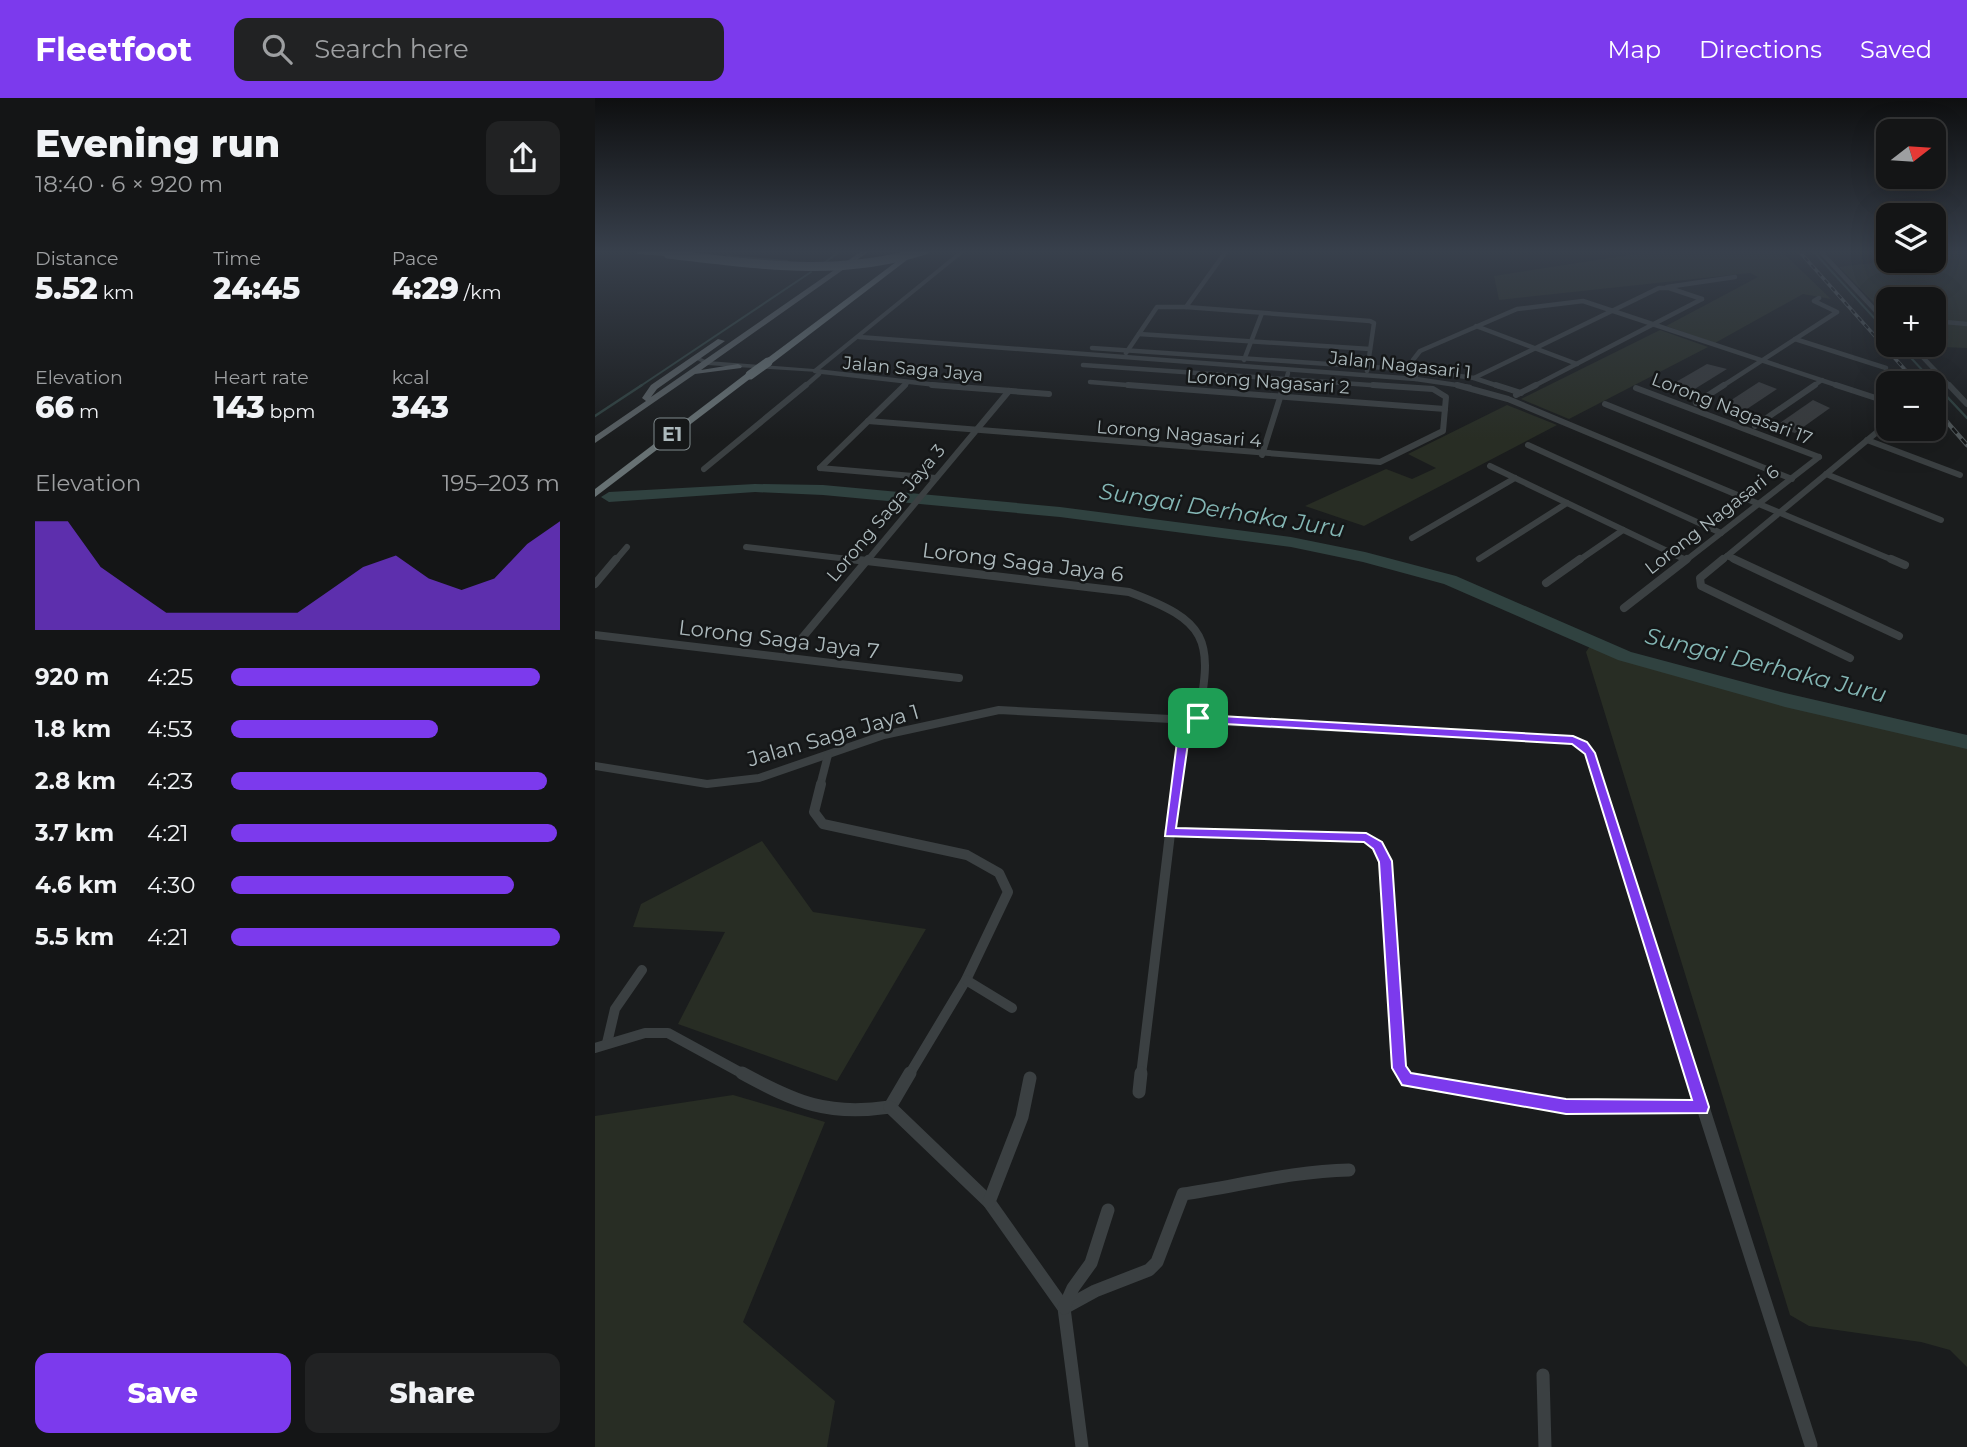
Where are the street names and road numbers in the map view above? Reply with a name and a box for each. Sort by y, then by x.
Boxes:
street label: Jalan Nagasari 1 [1327,346,1472,383]
street label: Jalan Saga Jaya [841,352,984,386]
street label: Lorong Nagasari 2 [1186,365,1350,399]
street label: Lorong Nagasari 17 [1648,368,1816,450]
street label: Lorong Nagasari 4 [1096,416,1262,452]
road number: E1 [655,418,689,450]
street label: Lorong Saga Jaya 3 [822,440,950,586]
street label: Lorong Nagasari 6 [1640,461,1784,579]
street label: Lorong Saga Jaya 6 [921,537,1125,587]
street label: Lorong Saga Jaya 7 [677,614,881,664]
street label: Jalan Saga Jaya 1 [743,699,922,772]

